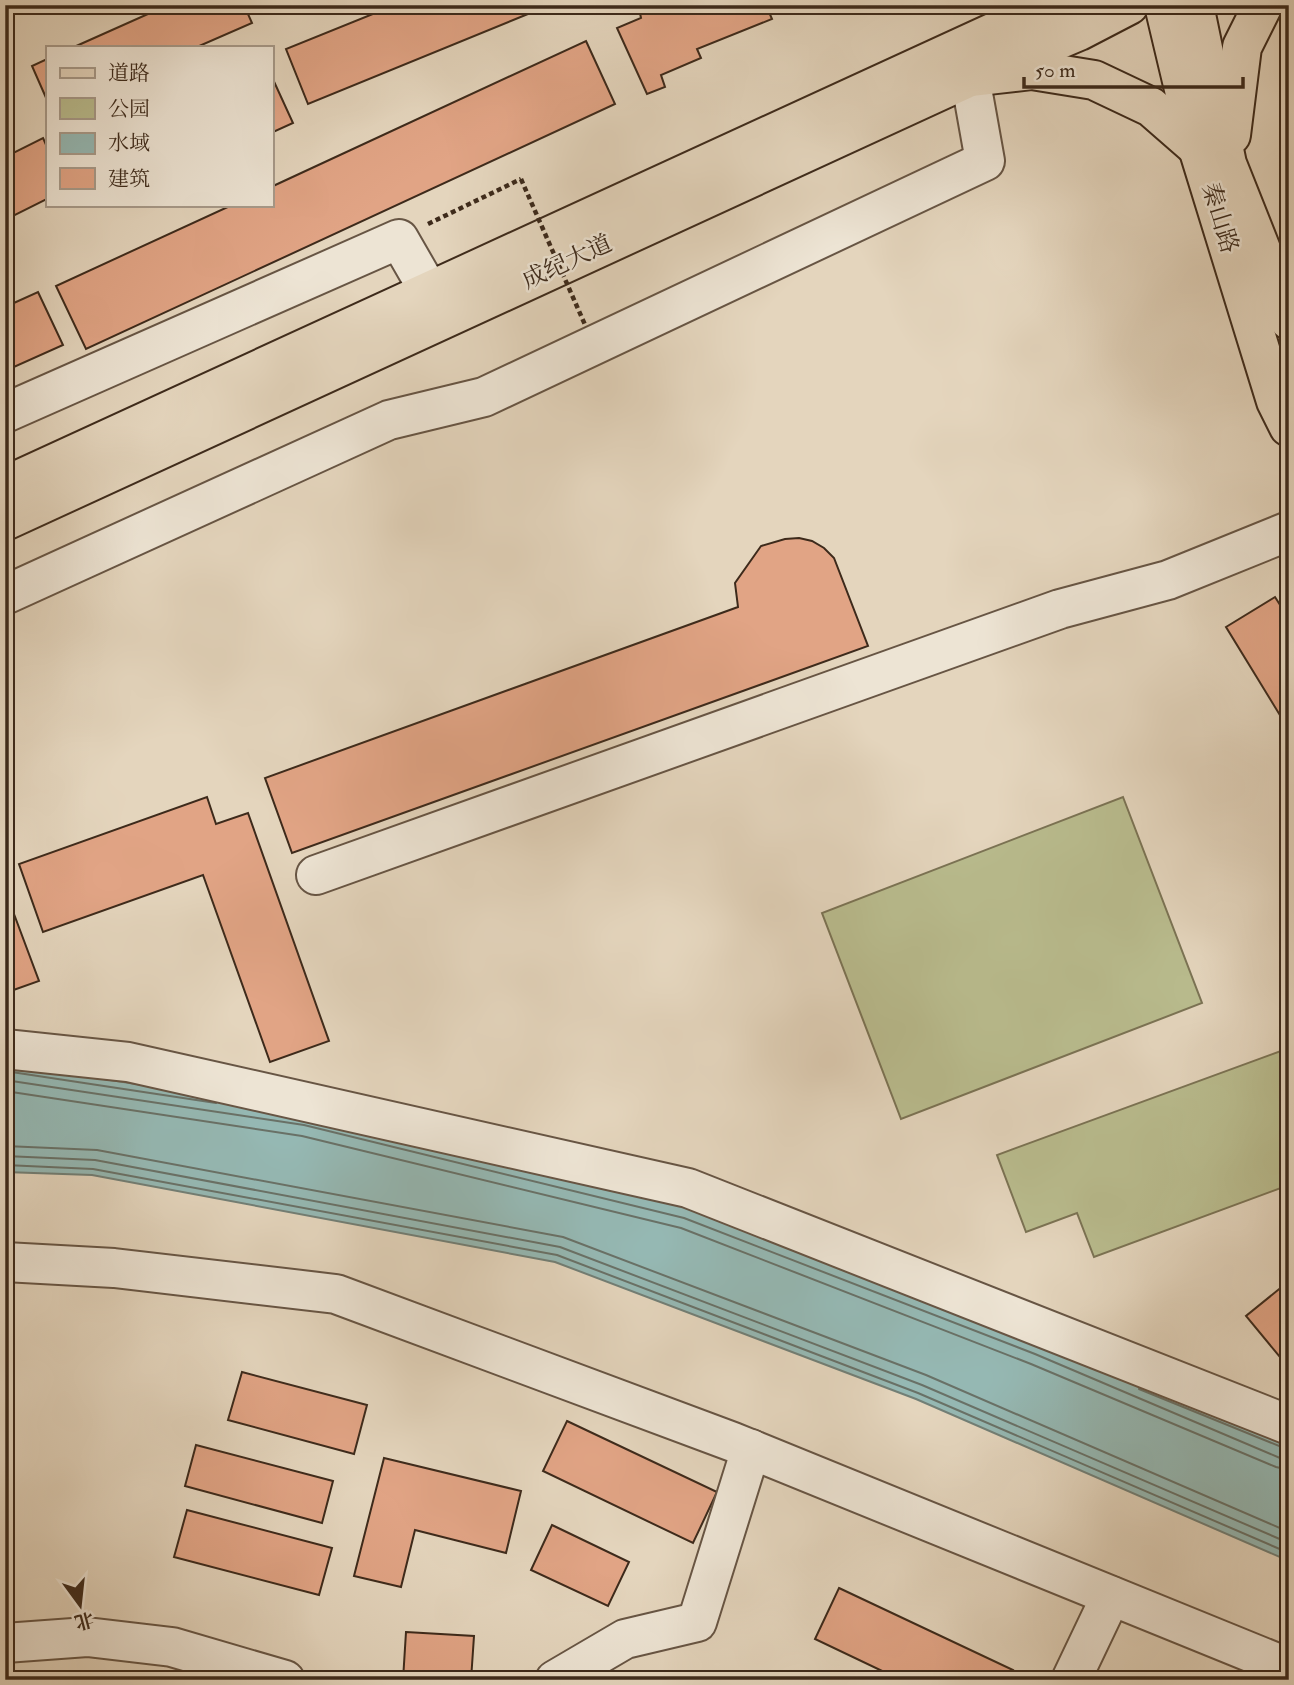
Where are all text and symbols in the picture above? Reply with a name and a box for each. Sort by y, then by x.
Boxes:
legend [46,46,273,206]
scale bar [1024,46,1243,90]
text: 50 m [1035,57,1076,84]
text: 道路 [108,60,150,87]
text: 公园 [108,96,150,123]
text: 水域 [108,130,150,157]
text: 建筑 [108,166,150,193]
street label: 秦山路 [1195,179,1245,257]
street label: 成纪大道 [517,228,617,296]
north arrow [46,1570,116,1640]
text: 北 [72,1606,96,1635]

